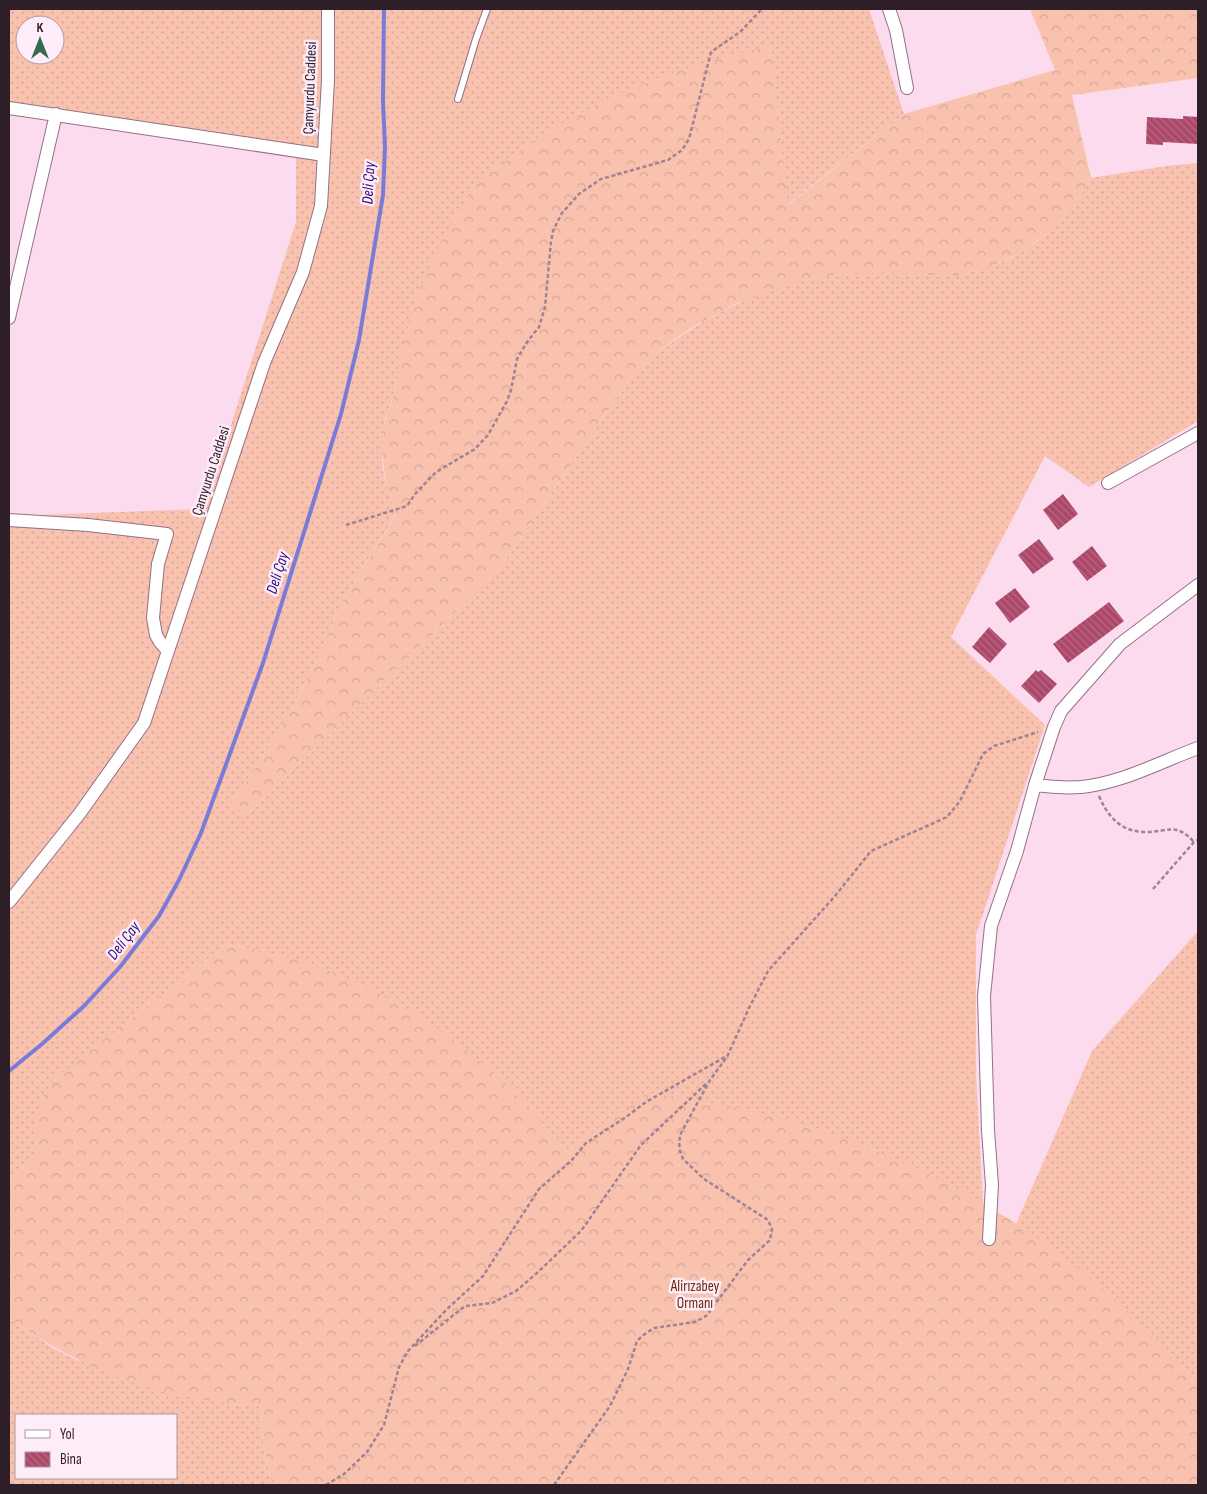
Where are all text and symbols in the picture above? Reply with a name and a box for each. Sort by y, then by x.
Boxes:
north arrow [15,15,65,65]
text: K [37,19,44,36]
street label: Çamyurdu Caddesi [299,41,321,135]
water label: Deli Çay [358,160,380,205]
street label: Çamyurdu Caddesi [188,424,234,518]
water label: Deli Çay [263,549,294,596]
water label: Deli Çay [104,917,145,964]
park label: Alirızabey Ormanı [670,1277,720,1313]
legend [15,1414,178,1479]
text: Yol [60,1425,75,1444]
text: Bina [60,1450,82,1469]

